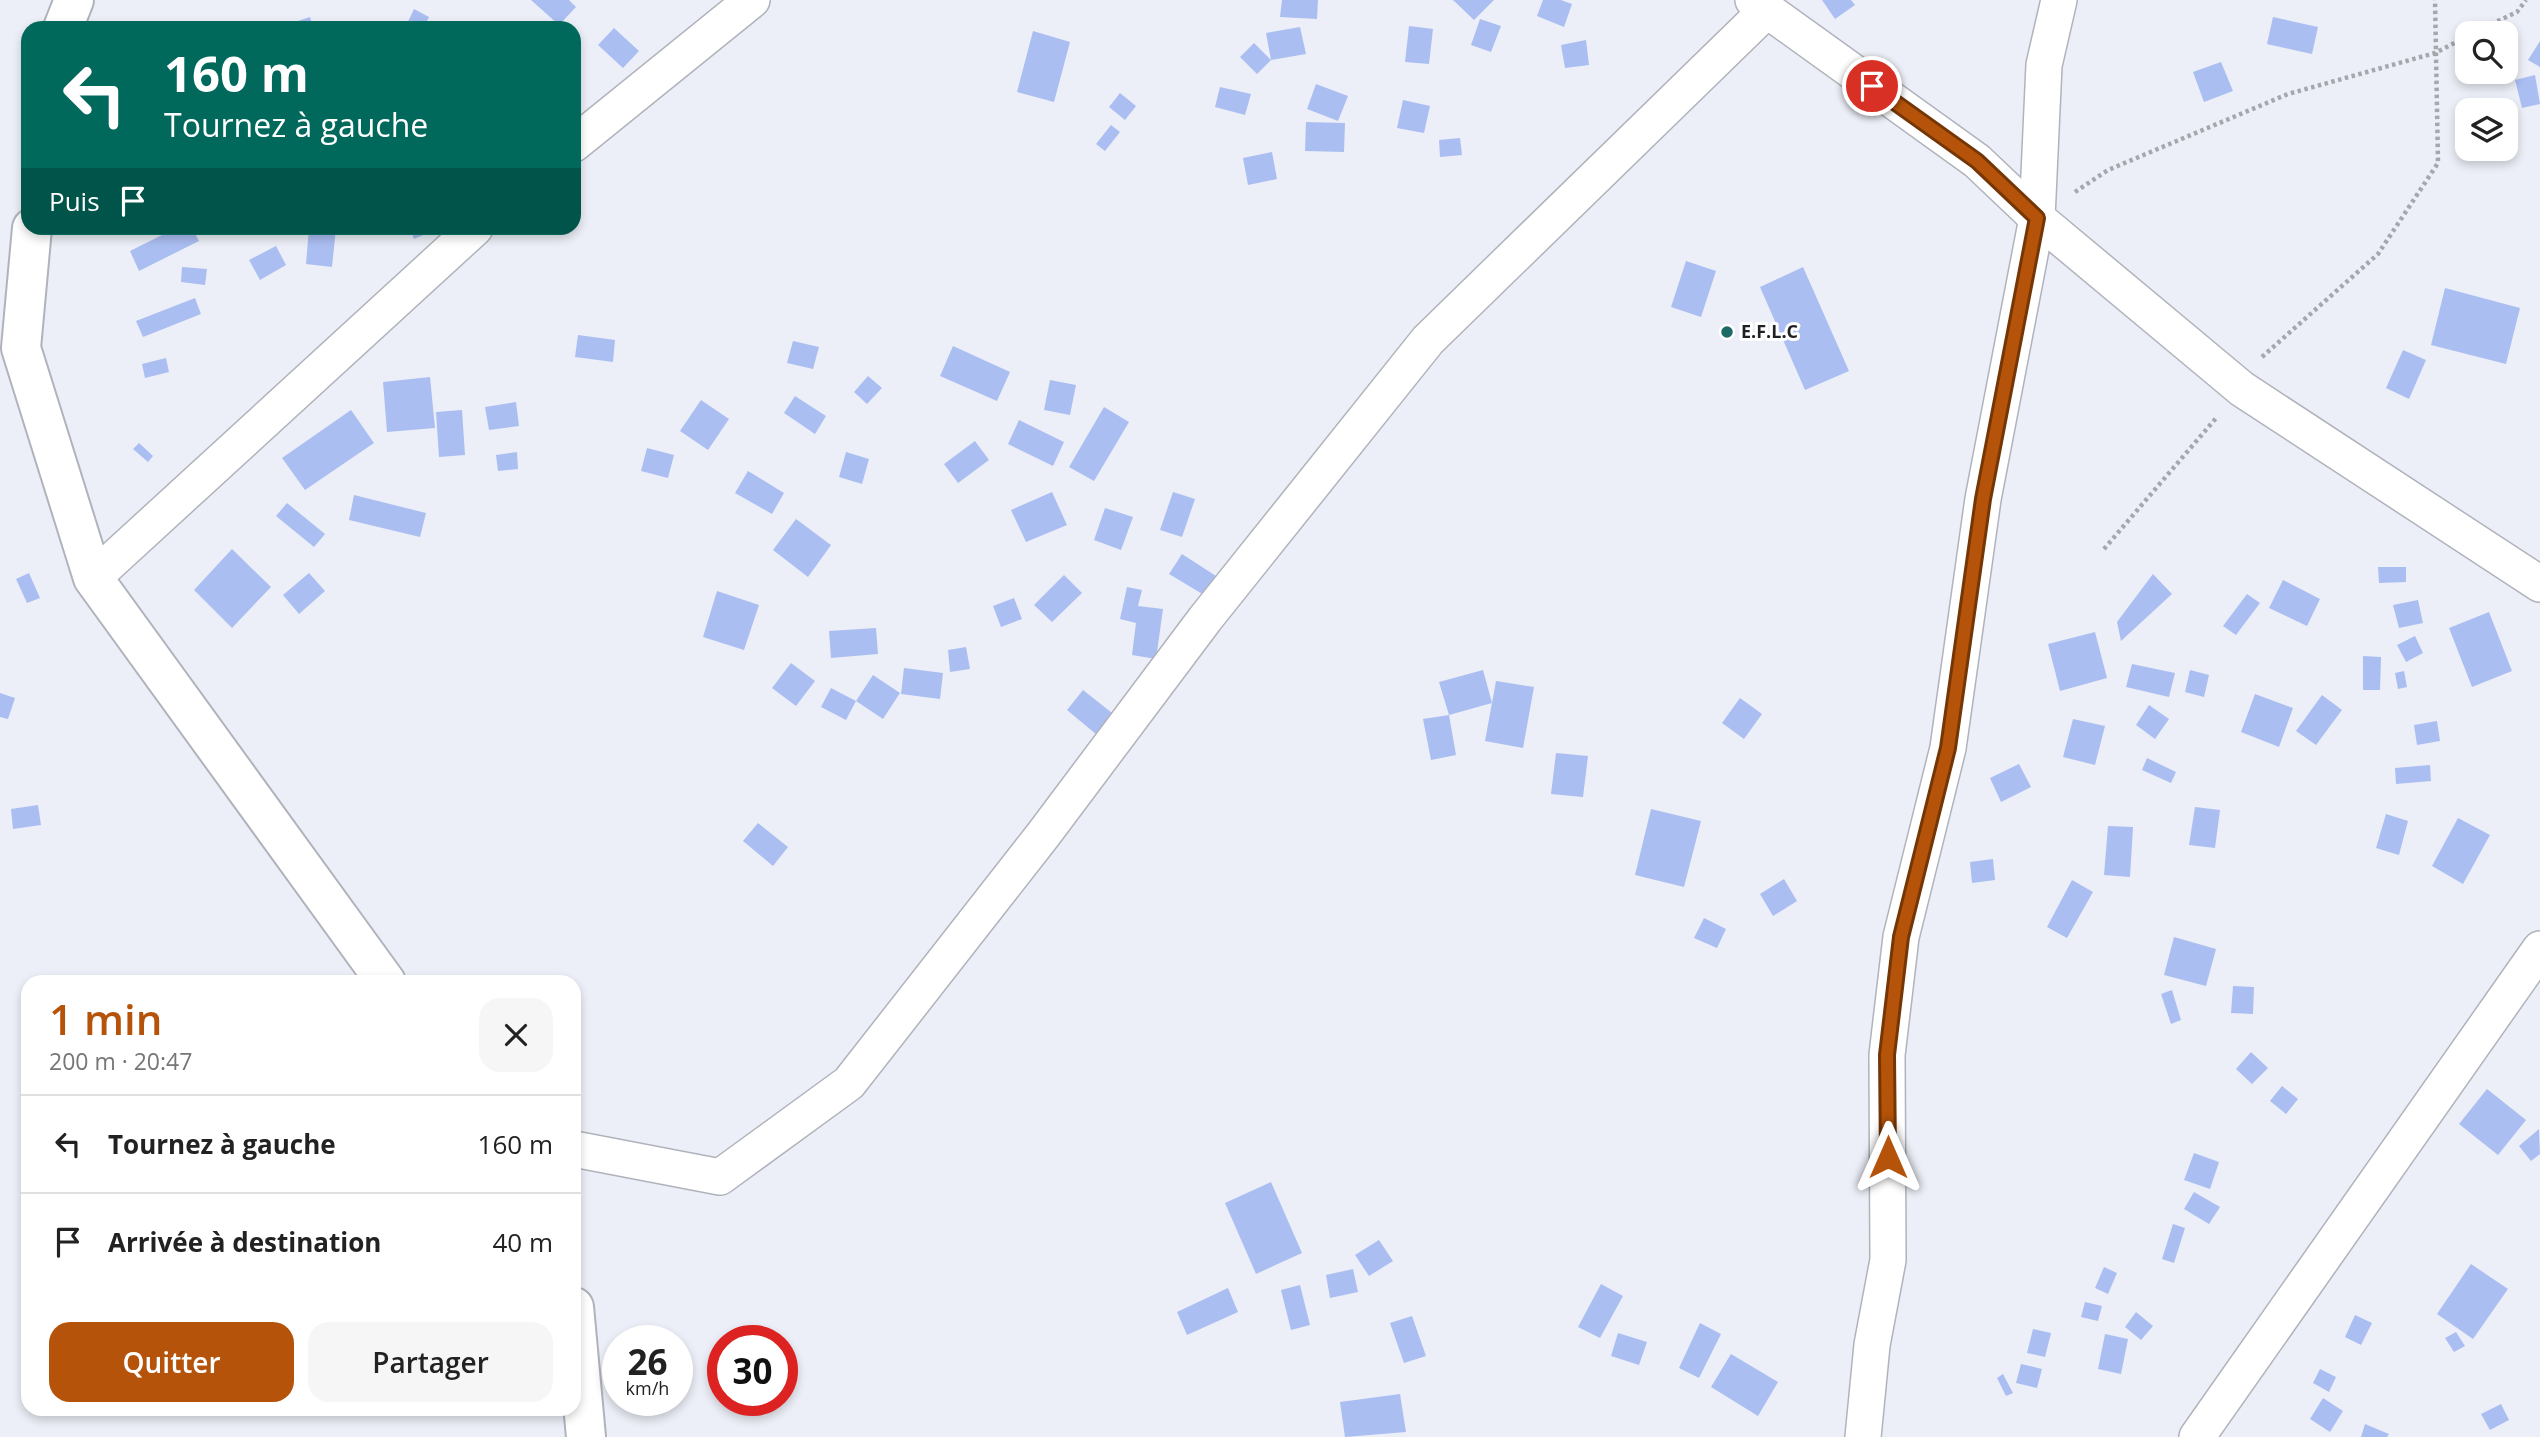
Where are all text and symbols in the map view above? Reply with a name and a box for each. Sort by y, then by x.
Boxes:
map controls [2455,21,2518,161]
button: search [2455,21,2518,84]
text: 160 m [164,40,309,106]
icon: left [49,49,140,140]
pin [1842,56,1902,116]
icon: arrive [1853,67,1891,105]
button: layers [2455,98,2518,161]
text: Tournez à gauche [164,103,428,146]
icon: arrive [114,182,152,220]
text: Puis [49,183,100,219]
place label: E.F.L.C [1741,319,1798,343]
marker: E.F.L.C [1719,324,1735,340]
text: 1 min [49,990,162,1047]
button: close [479,998,553,1072]
text: 200 m · 20:47 [49,1045,192,1077]
position arrow [1851,1120,1925,1194]
icon: left [49,1125,87,1163]
text: Tournez à gauche [108,1126,336,1162]
text: 160 m [478,1126,553,1162]
icon: arrive [49,1223,87,1261]
text: Arrivée à destination [108,1224,381,1260]
text: 40 m [492,1224,553,1260]
button: Quitter [49,1322,294,1402]
button: Partager [308,1322,553,1402]
speed limit sign: 30 [707,1325,798,1416]
text: 26 [627,1338,668,1385]
text: km/h [626,1376,669,1400]

